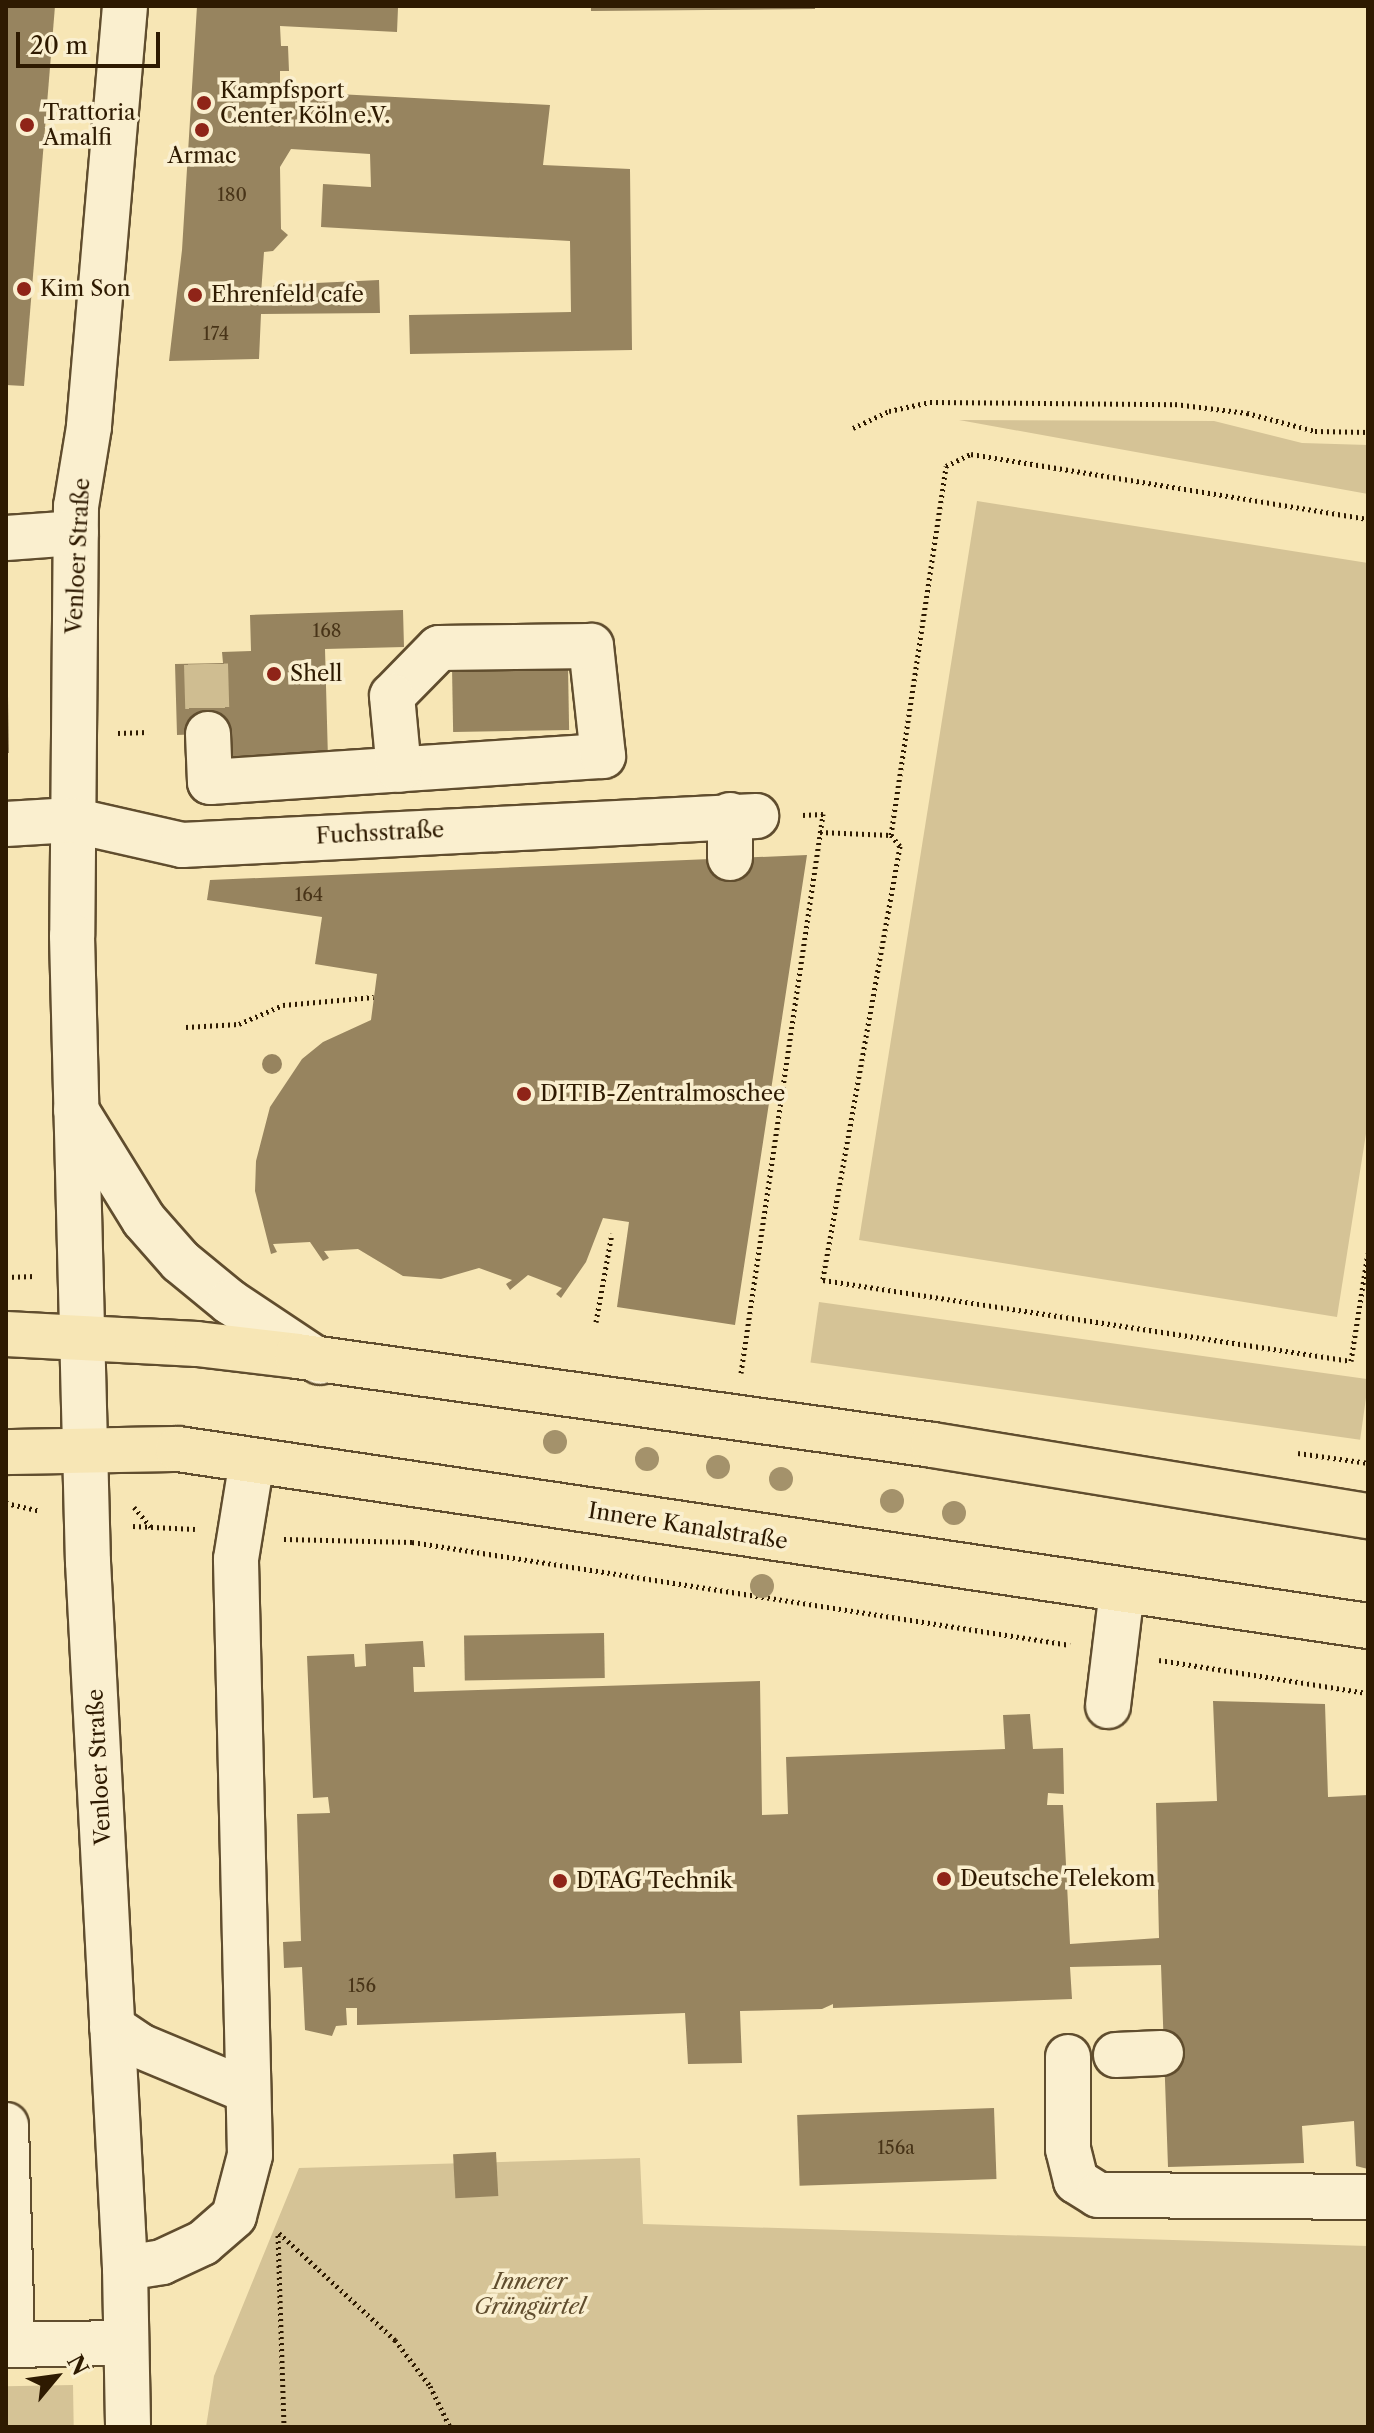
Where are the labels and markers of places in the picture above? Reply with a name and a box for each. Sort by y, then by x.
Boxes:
place label: Kampfsport Center Köln e.V. [220,77,391,128]
marker: Kampfsport Center Köln e.V. [195,94,213,112]
place label: Trattoria Amalfi [43,99,136,150]
marker: Trattoria Amalfi [18,116,36,134]
marker: Armac [193,121,211,139]
place label: Armac [167,143,237,169]
place label: Kim Son [40,276,131,302]
marker: Kim Son [15,280,33,298]
place label: Ehrenfeld cafe [211,282,364,308]
marker: Ehrenfeld cafe [186,286,204,304]
place label: Shell [290,661,342,687]
marker: Shell [265,665,283,683]
place label: DITIB-Zentralmoschee [540,1081,785,1107]
marker: DITIB-Zentralmoschee [515,1085,533,1103]
place label: Deutsche Telekom [960,1866,1156,1892]
place label: DTAG Technik [576,1868,733,1894]
marker: Deutsche Telekom [935,1870,953,1888]
marker: DTAG Technik [551,1872,569,1890]

